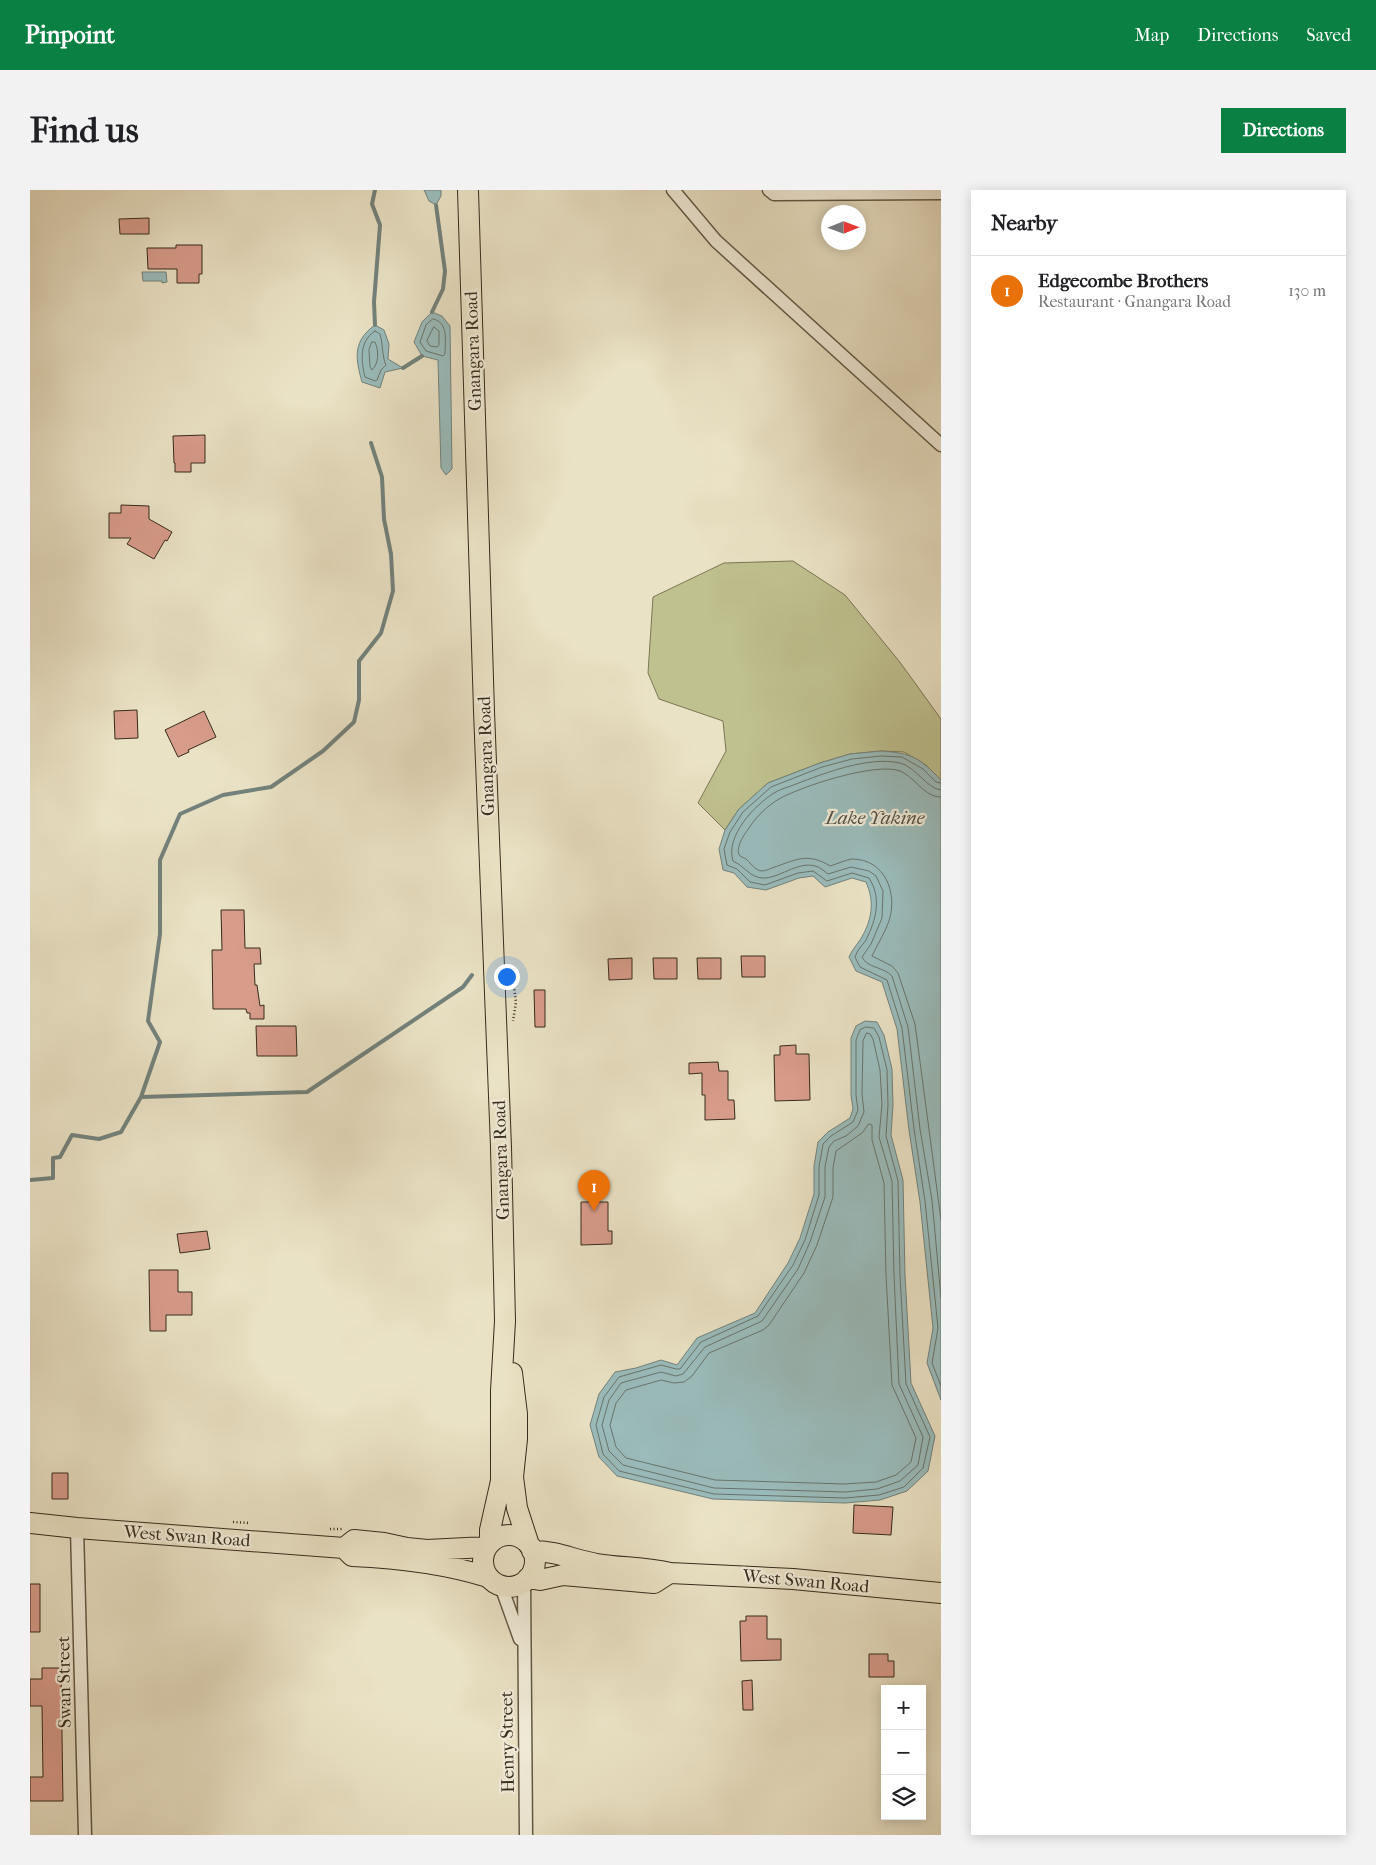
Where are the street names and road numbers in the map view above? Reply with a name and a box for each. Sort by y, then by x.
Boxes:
street label: Gnangara Road [461,291,486,411]
street label: Gnangara Road [474,696,499,816]
street label: Gnangara Road [489,1100,514,1220]
street label: West Swan Road [122,1522,251,1551]
street label: West Swan Road [741,1565,870,1598]
street label: Swan Street [53,1635,76,1728]
street label: Henry Street [496,1690,519,1793]

